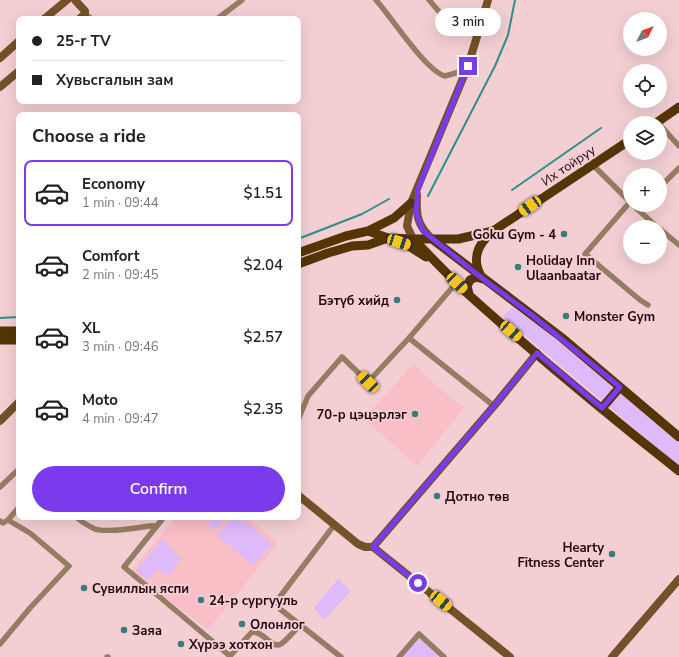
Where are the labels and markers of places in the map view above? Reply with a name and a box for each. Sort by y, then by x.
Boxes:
place label: Goku Gym - 4 [473,226,556,244]
marker: Goku Gym - 4 [559,229,569,239]
place label: Holiday Inn Ulaanbaatar [526,252,602,285]
marker: Holiday Inn Ulaanbaatar [513,262,523,272]
place label: Бэтүб хийд [318,292,389,310]
marker: Бэтүб хийд [392,295,402,305]
place label: Monster Gym [574,308,655,326]
marker: Monster Gym [561,311,571,321]
place label: 70-р цэцэрлэг [317,406,407,424]
marker: 70-р цэцэрлэг [410,409,420,419]
place label: Дотно төв [445,488,509,506]
marker: Дотно төв [432,491,442,501]
place label: Hearty Fitness Center [517,539,605,572]
marker: Hearty Fitness Center [607,549,617,559]
place label: Сувиллын яспи [92,580,189,598]
marker: Сувиллын яспи [79,583,89,593]
place label: 24-р сургууль [209,592,298,610]
marker: 24-р сургууль [196,595,206,605]
place label: Олонлог [250,616,305,634]
marker: Олонлог [237,619,247,629]
place label: Заяа [132,622,162,640]
marker: Заяа [119,625,129,635]
place label: Хүрээ хотхон [188,636,273,654]
marker: Хүрээ хотхон [176,639,186,649]

